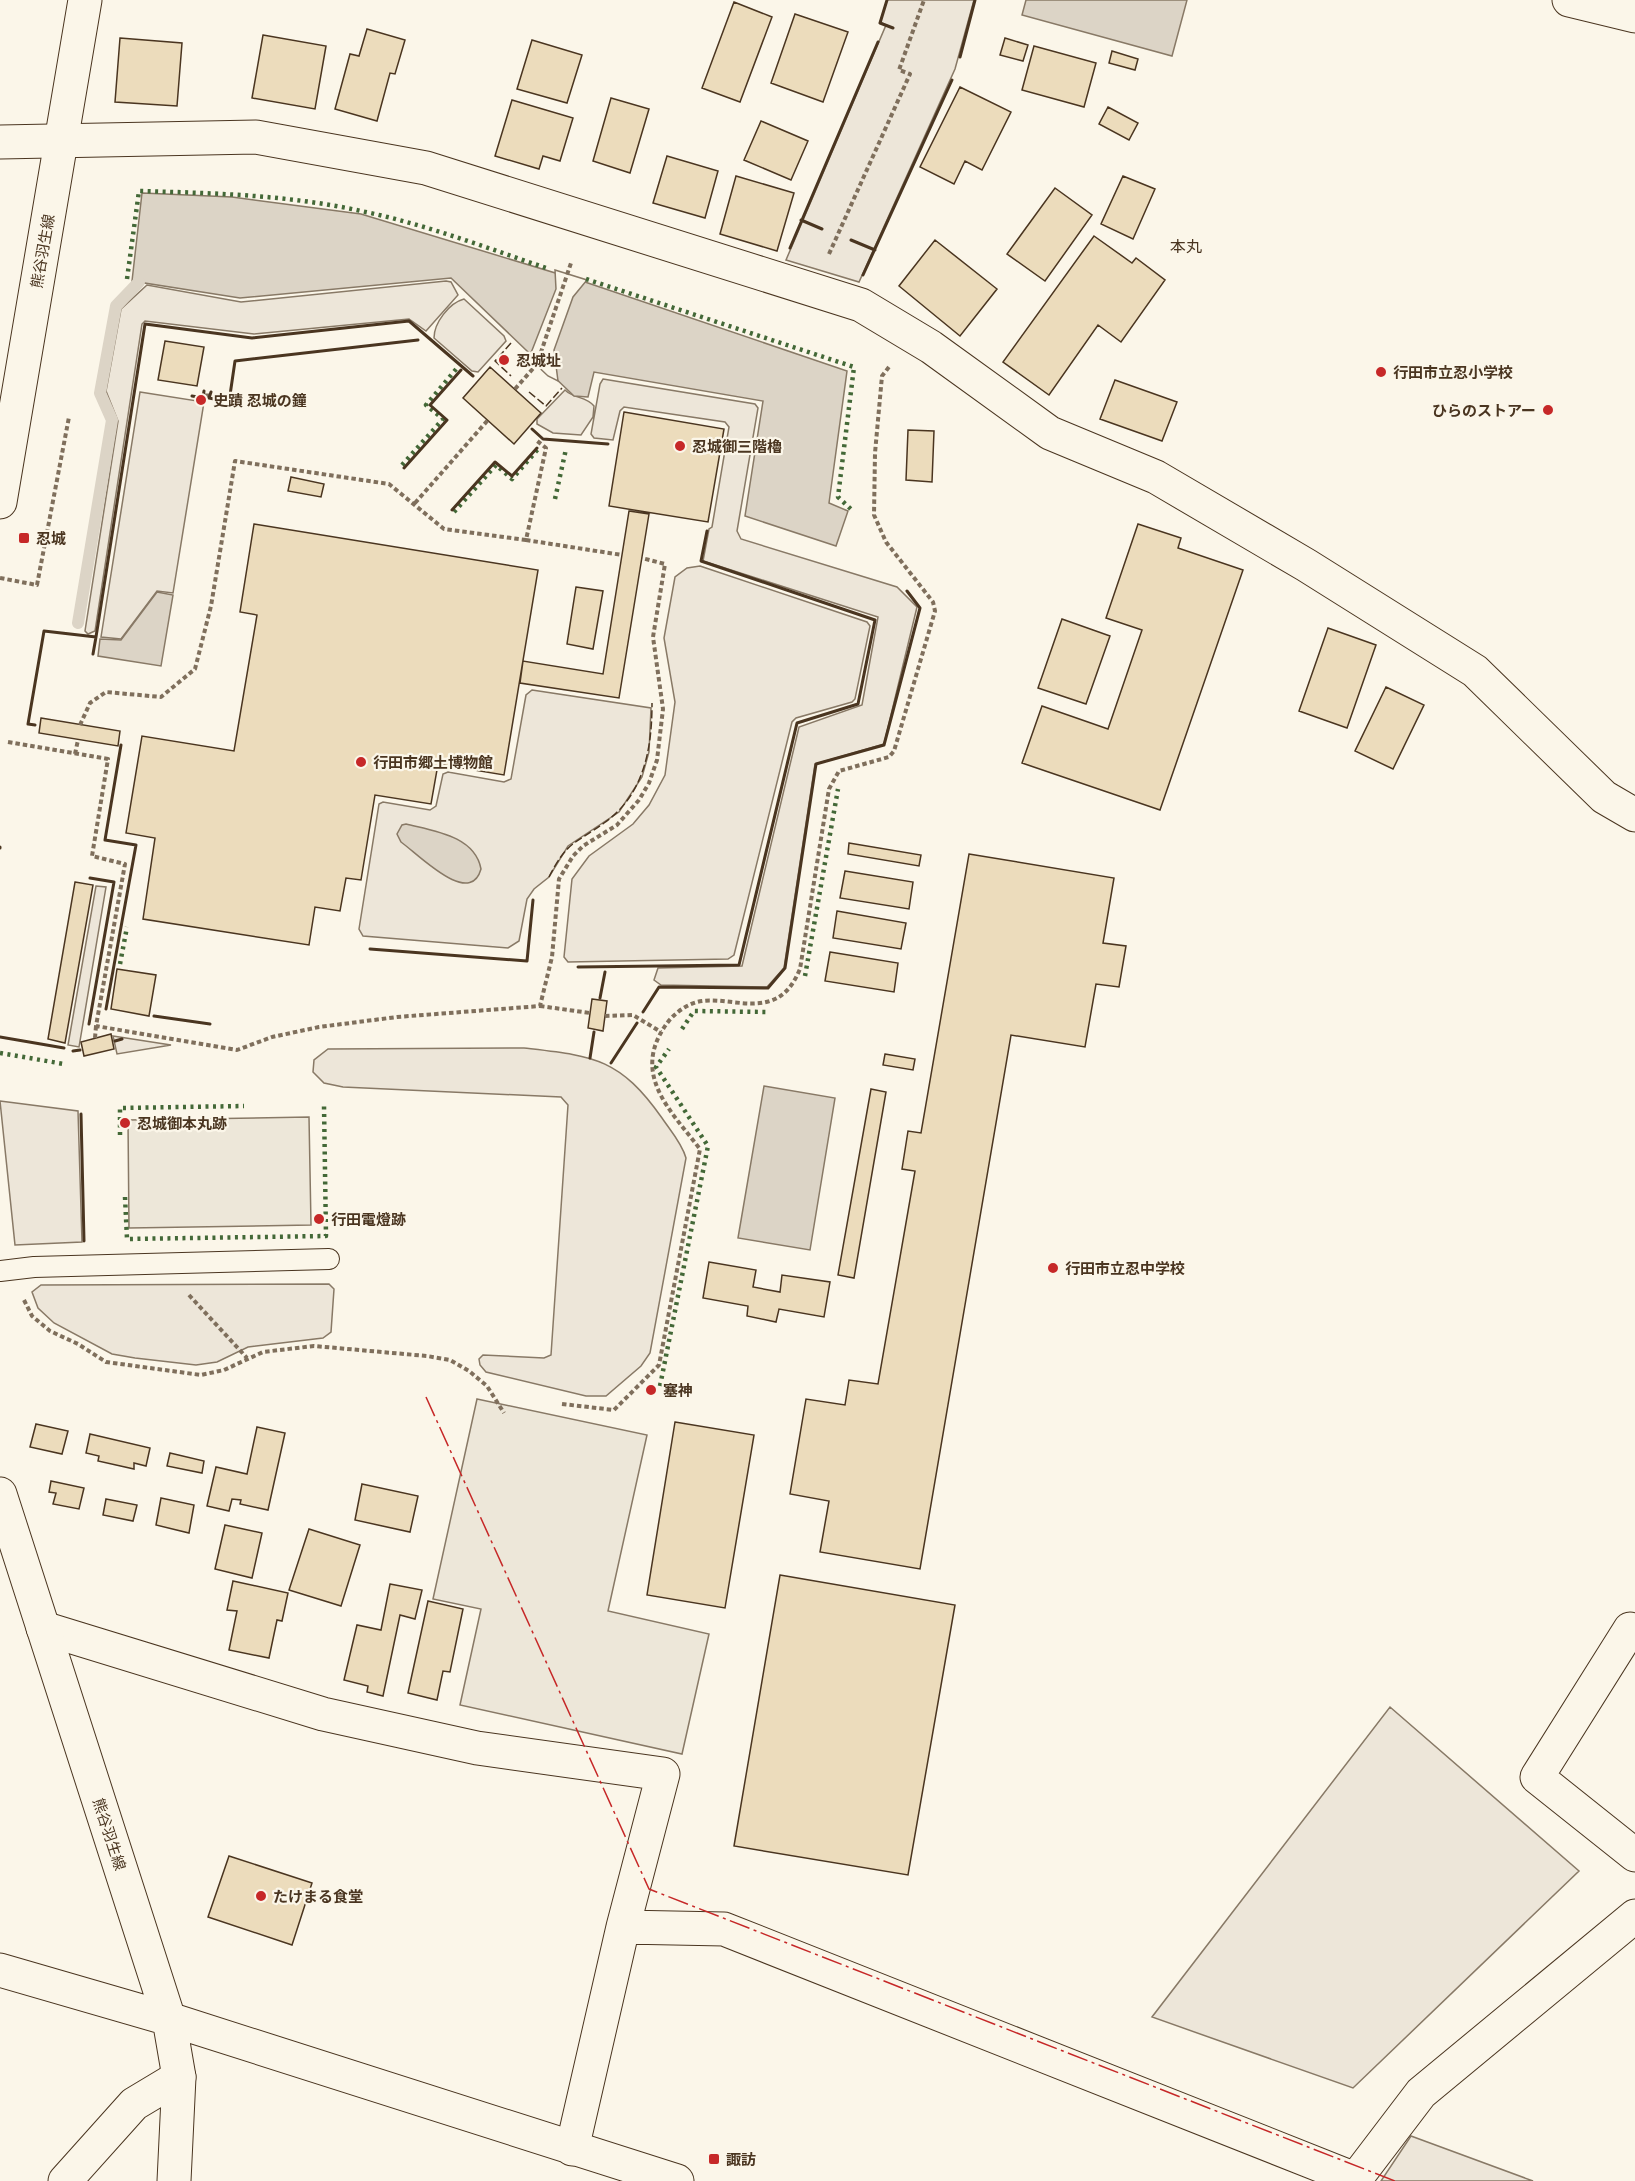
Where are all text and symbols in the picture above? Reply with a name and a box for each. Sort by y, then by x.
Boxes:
street label: 熊谷羽生線 [27,212,57,290]
district label: 本丸 [1170,236,1202,256]
place label: 忍城址 [516,351,561,369]
marker: 忍城址 [497,353,511,367]
place label: 行田市立忍小学校 [1393,363,1513,381]
marker: 行田市立忍小学校 [1374,365,1388,379]
place label: 史蹟 忍城の鐘 [213,391,307,409]
marker: 史蹟 忍城の鐘 [194,393,208,407]
place label: ひらのストアー [1432,401,1536,419]
marker: ひらのストアー [1541,403,1555,417]
place label: 忍城御三階櫓 [692,437,782,455]
marker: 忍城御三階櫓 [673,439,687,453]
place label: 忍城 [36,529,66,547]
marker: 忍城 [17,531,31,545]
place label: 行田市郷土博物館 [373,753,493,771]
marker: 行田市郷土博物館 [354,755,368,769]
place label: 忍城御本丸跡 [137,1114,227,1132]
marker: 忍城御本丸跡 [118,1116,132,1130]
place label: 行田電燈跡 [331,1210,406,1228]
marker: 行田電燈跡 [312,1212,326,1226]
place label: 行田市立忍中学校 [1065,1259,1185,1277]
marker: 行田市立忍中学校 [1046,1261,1060,1275]
place label: 塞神 [663,1381,693,1399]
marker: 塞神 [644,1383,658,1397]
street label: 熊谷羽生線 [90,1796,130,1872]
place label: たけまる食堂 [273,1887,363,1905]
marker: たけまる食堂 [254,1889,268,1903]
place label: 諏訪 [726,2150,756,2168]
marker: 諏訪 [707,2152,721,2166]

